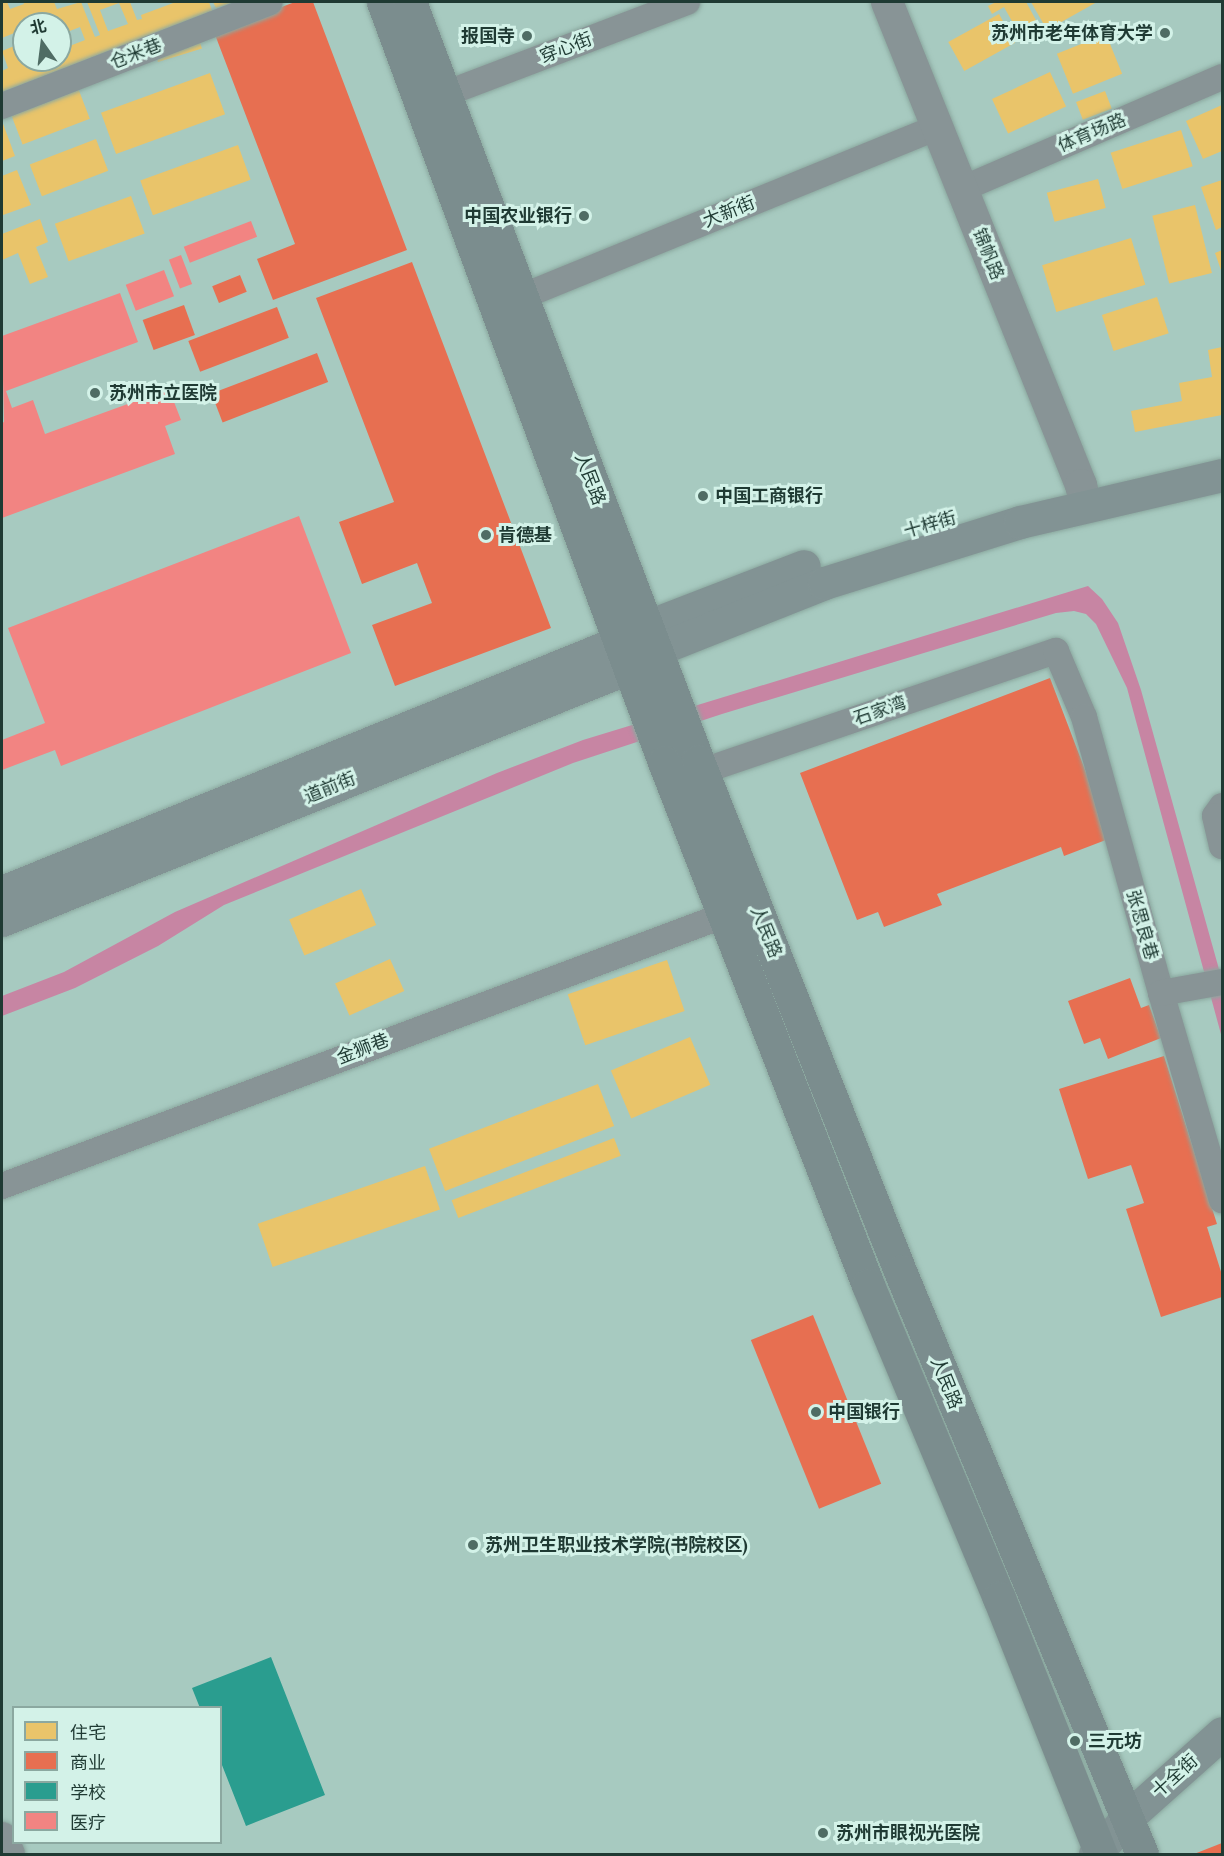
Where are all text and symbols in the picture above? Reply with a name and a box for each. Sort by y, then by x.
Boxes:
north arrow [12,12,72,72]
text: 北 [28,15,48,38]
place label: 苏州市老年体育大学 [991,22,1153,44]
place label: 报国寺 [461,25,515,47]
marker: 苏州市老年体育大学 [1158,26,1172,40]
street label: 穿心街 [537,28,595,68]
marker: 报国寺 [520,29,534,43]
street label: 仓米巷 [107,34,165,74]
street label: 体育场路 [1055,109,1129,157]
street label: 大新街 [700,192,758,232]
place label: 中国农业银行 [464,205,572,227]
marker: 中国农业银行 [577,209,591,223]
street label: 锦帆路 [968,225,1008,283]
place label: 苏州市立医院 [109,382,217,404]
marker: 苏州市立医院 [86,384,104,402]
street label: 人民路 [570,450,610,508]
place label: 中国工商银行 [715,485,823,507]
marker: 中国工商银行 [696,489,710,503]
street label: 十梓街 [901,507,959,543]
place label: 肯德基 [498,524,552,546]
marker: 肯德基 [479,528,493,542]
street label: 石家湾 [851,692,909,730]
street label: 道前街 [301,768,359,808]
street label: 张思良巷 [1122,887,1162,963]
street label: 人民路 [746,903,786,961]
street label: 金狮巷 [334,1029,392,1069]
street label: 人民路 [926,1354,966,1412]
place label: 中国银行 [828,1401,900,1423]
marker: 中国银行 [809,1405,823,1419]
place label: 苏州卫生职业技术学院(书院校区) [485,1534,748,1556]
marker: 苏州卫生职业技术学院(书院校区) [466,1538,480,1552]
legend [12,1706,222,1844]
text: 住宅 [70,1721,106,1744]
place label: 三元坊 [1088,1730,1142,1752]
marker: 三元坊 [1066,1732,1084,1750]
street label: 十全街 [1148,1750,1202,1802]
text: 商业 [70,1751,106,1774]
text: 学校 [70,1781,106,1804]
text: 医疗 [70,1811,106,1834]
place label: 苏州市眼视光医院 [836,1822,980,1844]
marker: 苏州市眼视光医院 [814,1824,832,1842]

